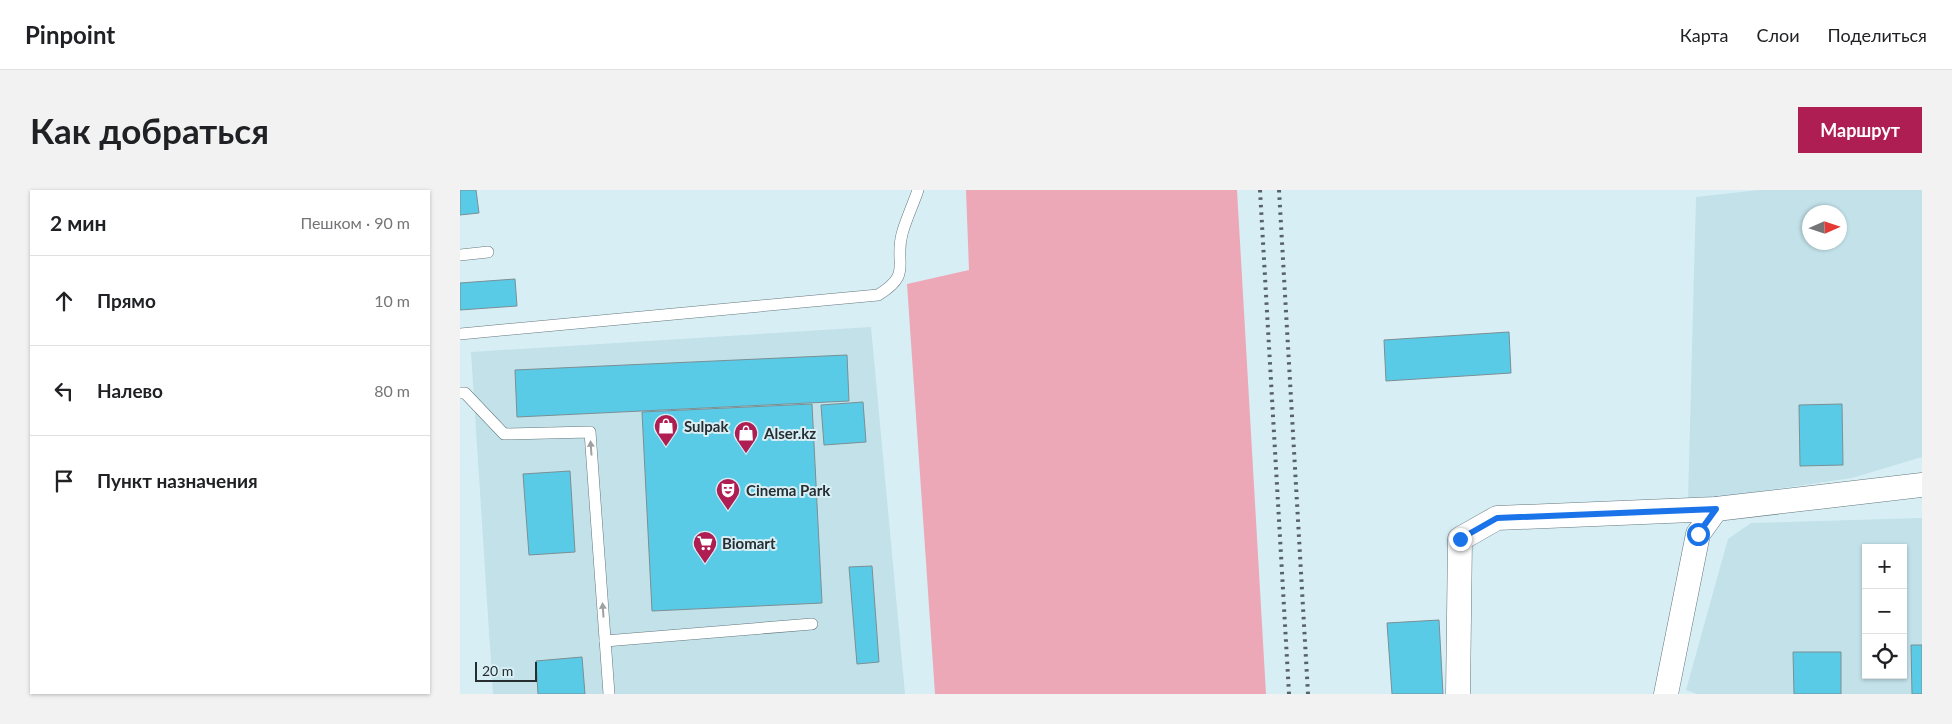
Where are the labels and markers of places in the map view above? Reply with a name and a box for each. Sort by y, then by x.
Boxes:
shop icon: Sulpak [653,413,679,447]
place label: Sulpak [684,417,729,435]
shop icon: Alser.kz [733,420,759,454]
place label: Alser.kz [763,424,816,442]
theatre icon: Cinema Park [715,477,741,511]
place label: Cinema Park [746,481,831,499]
supermarket icon: Biomart [692,530,718,564]
place label: Biomart [722,534,776,552]

